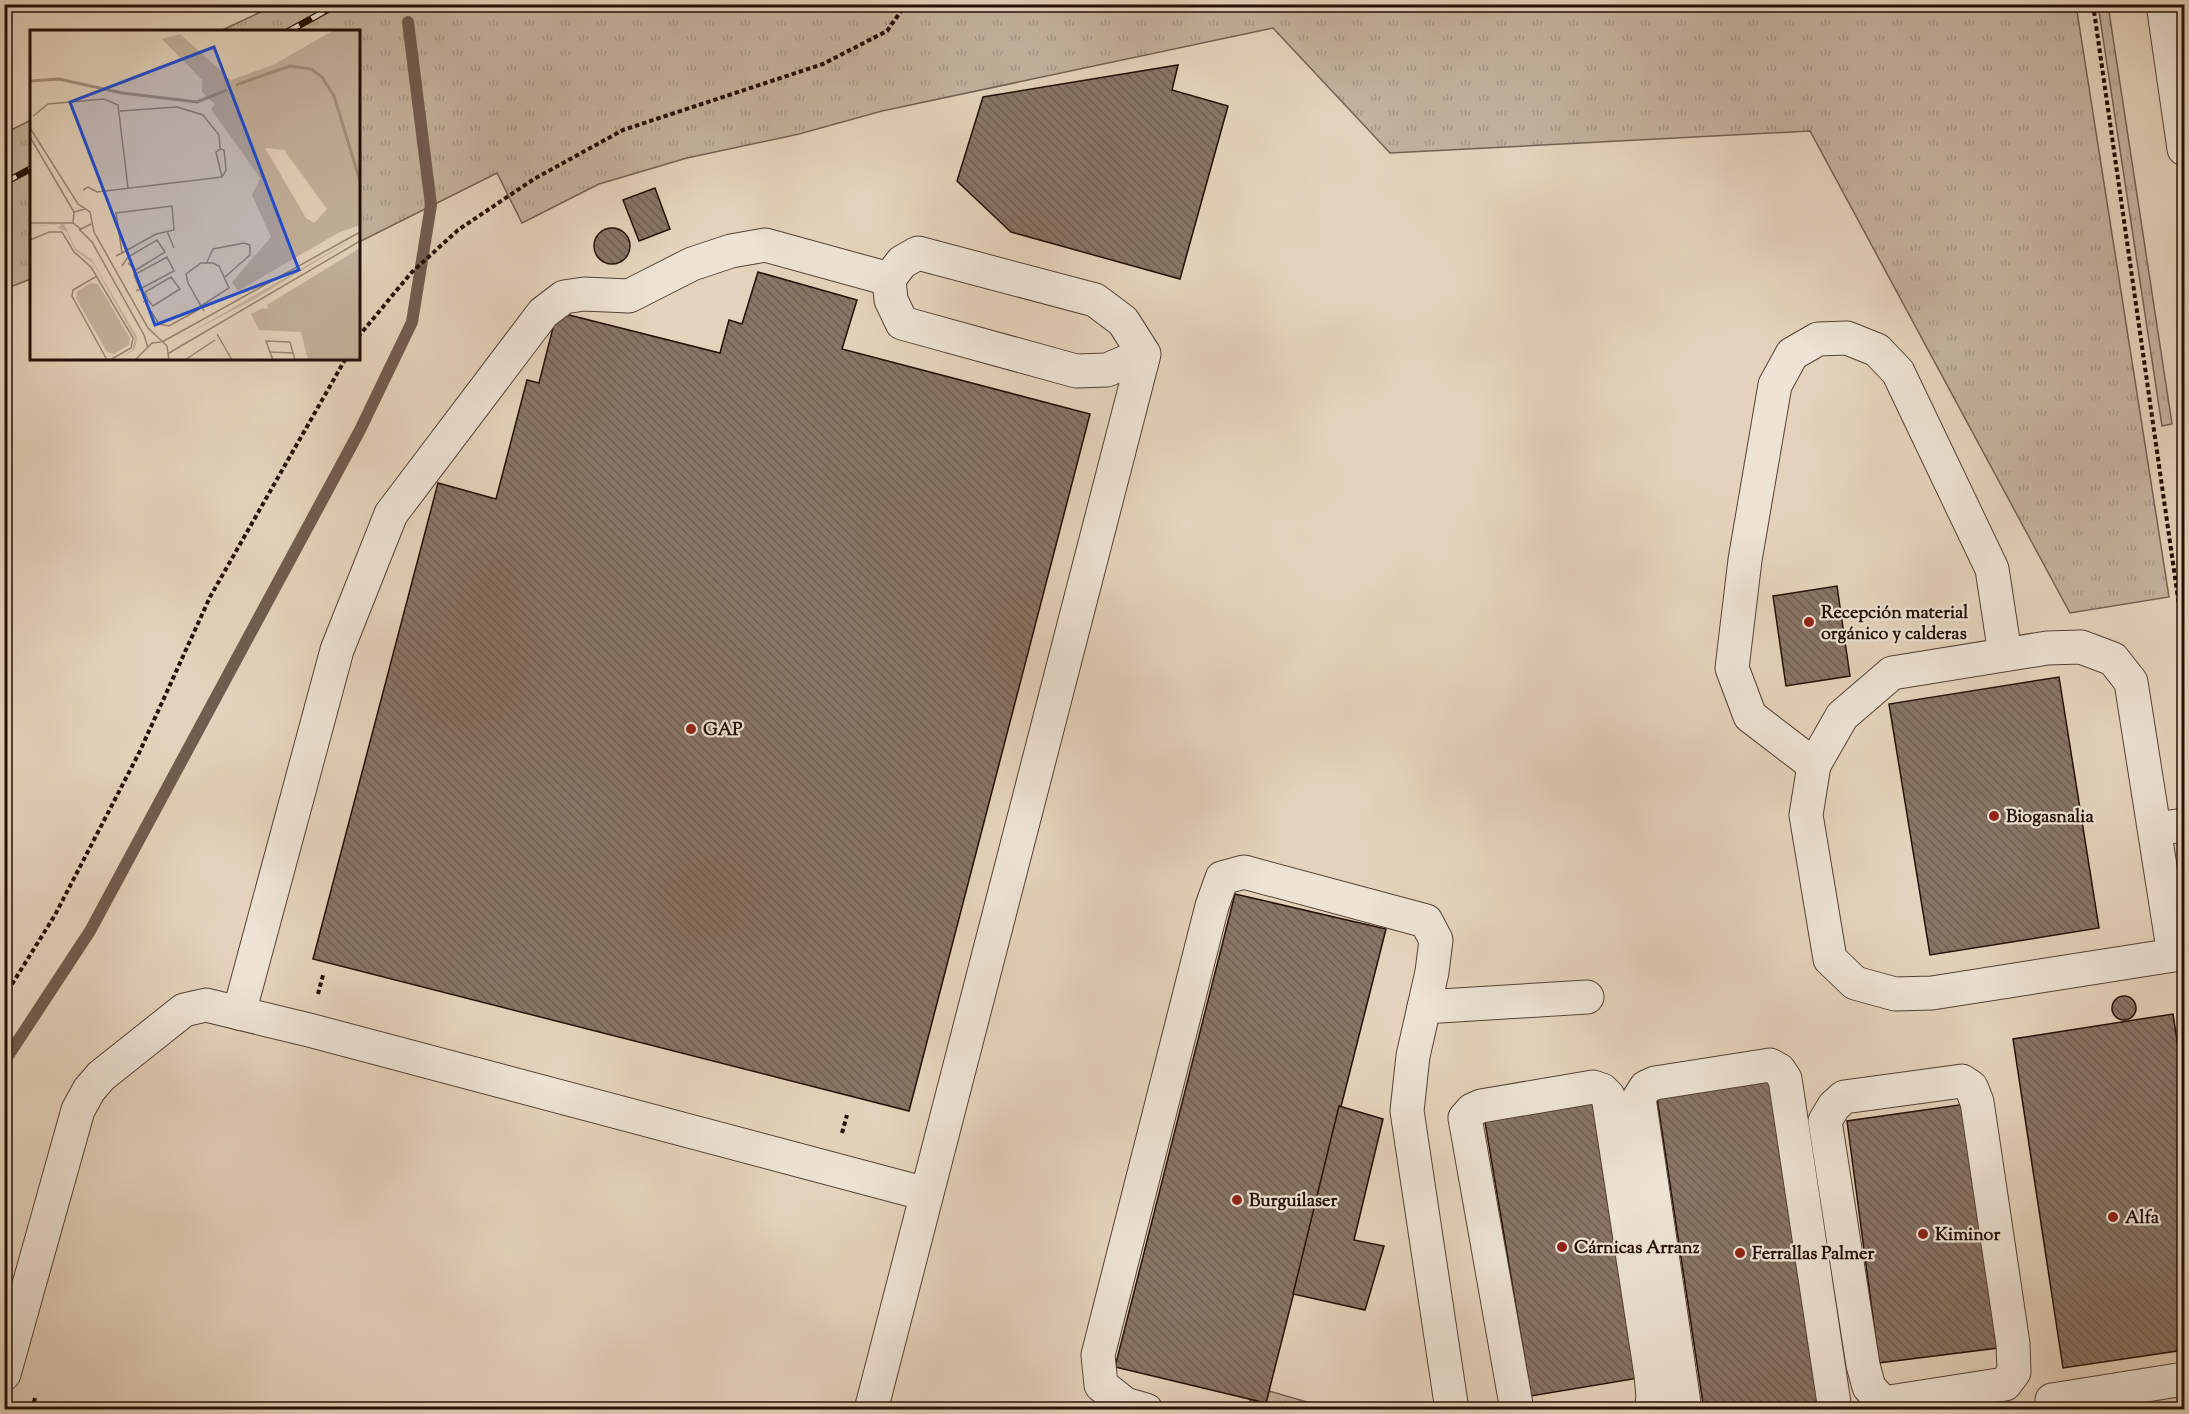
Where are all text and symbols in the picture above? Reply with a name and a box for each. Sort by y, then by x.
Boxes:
inset map [30,30,360,360]
place label: Recepción material orgánico y calderas [1821,601,1969,648]
marker: Recepción material orgánico y calderas [1802,615,1816,629]
place label: GAP [703,718,743,744]
marker: GAP [684,722,698,736]
place label: Biogasnalia [2006,805,2094,831]
marker: Biogasnalia [1987,809,2001,823]
place label: Burguilaser [1249,1189,1338,1215]
marker: Burguilaser [1230,1193,1244,1207]
place label: Alfa [2125,1206,2160,1232]
marker: Alfa [2106,1210,2120,1224]
place label: Kiminor [1935,1223,2000,1249]
marker: Kiminor [1916,1227,1930,1241]
place label: Cárnicas Arranz [1574,1236,1700,1262]
marker: Cárnicas Arranz [1555,1240,1569,1254]
place label: Ferrallas Palmer [1752,1242,1874,1268]
marker: Ferrallas Palmer [1733,1246,1747,1260]

